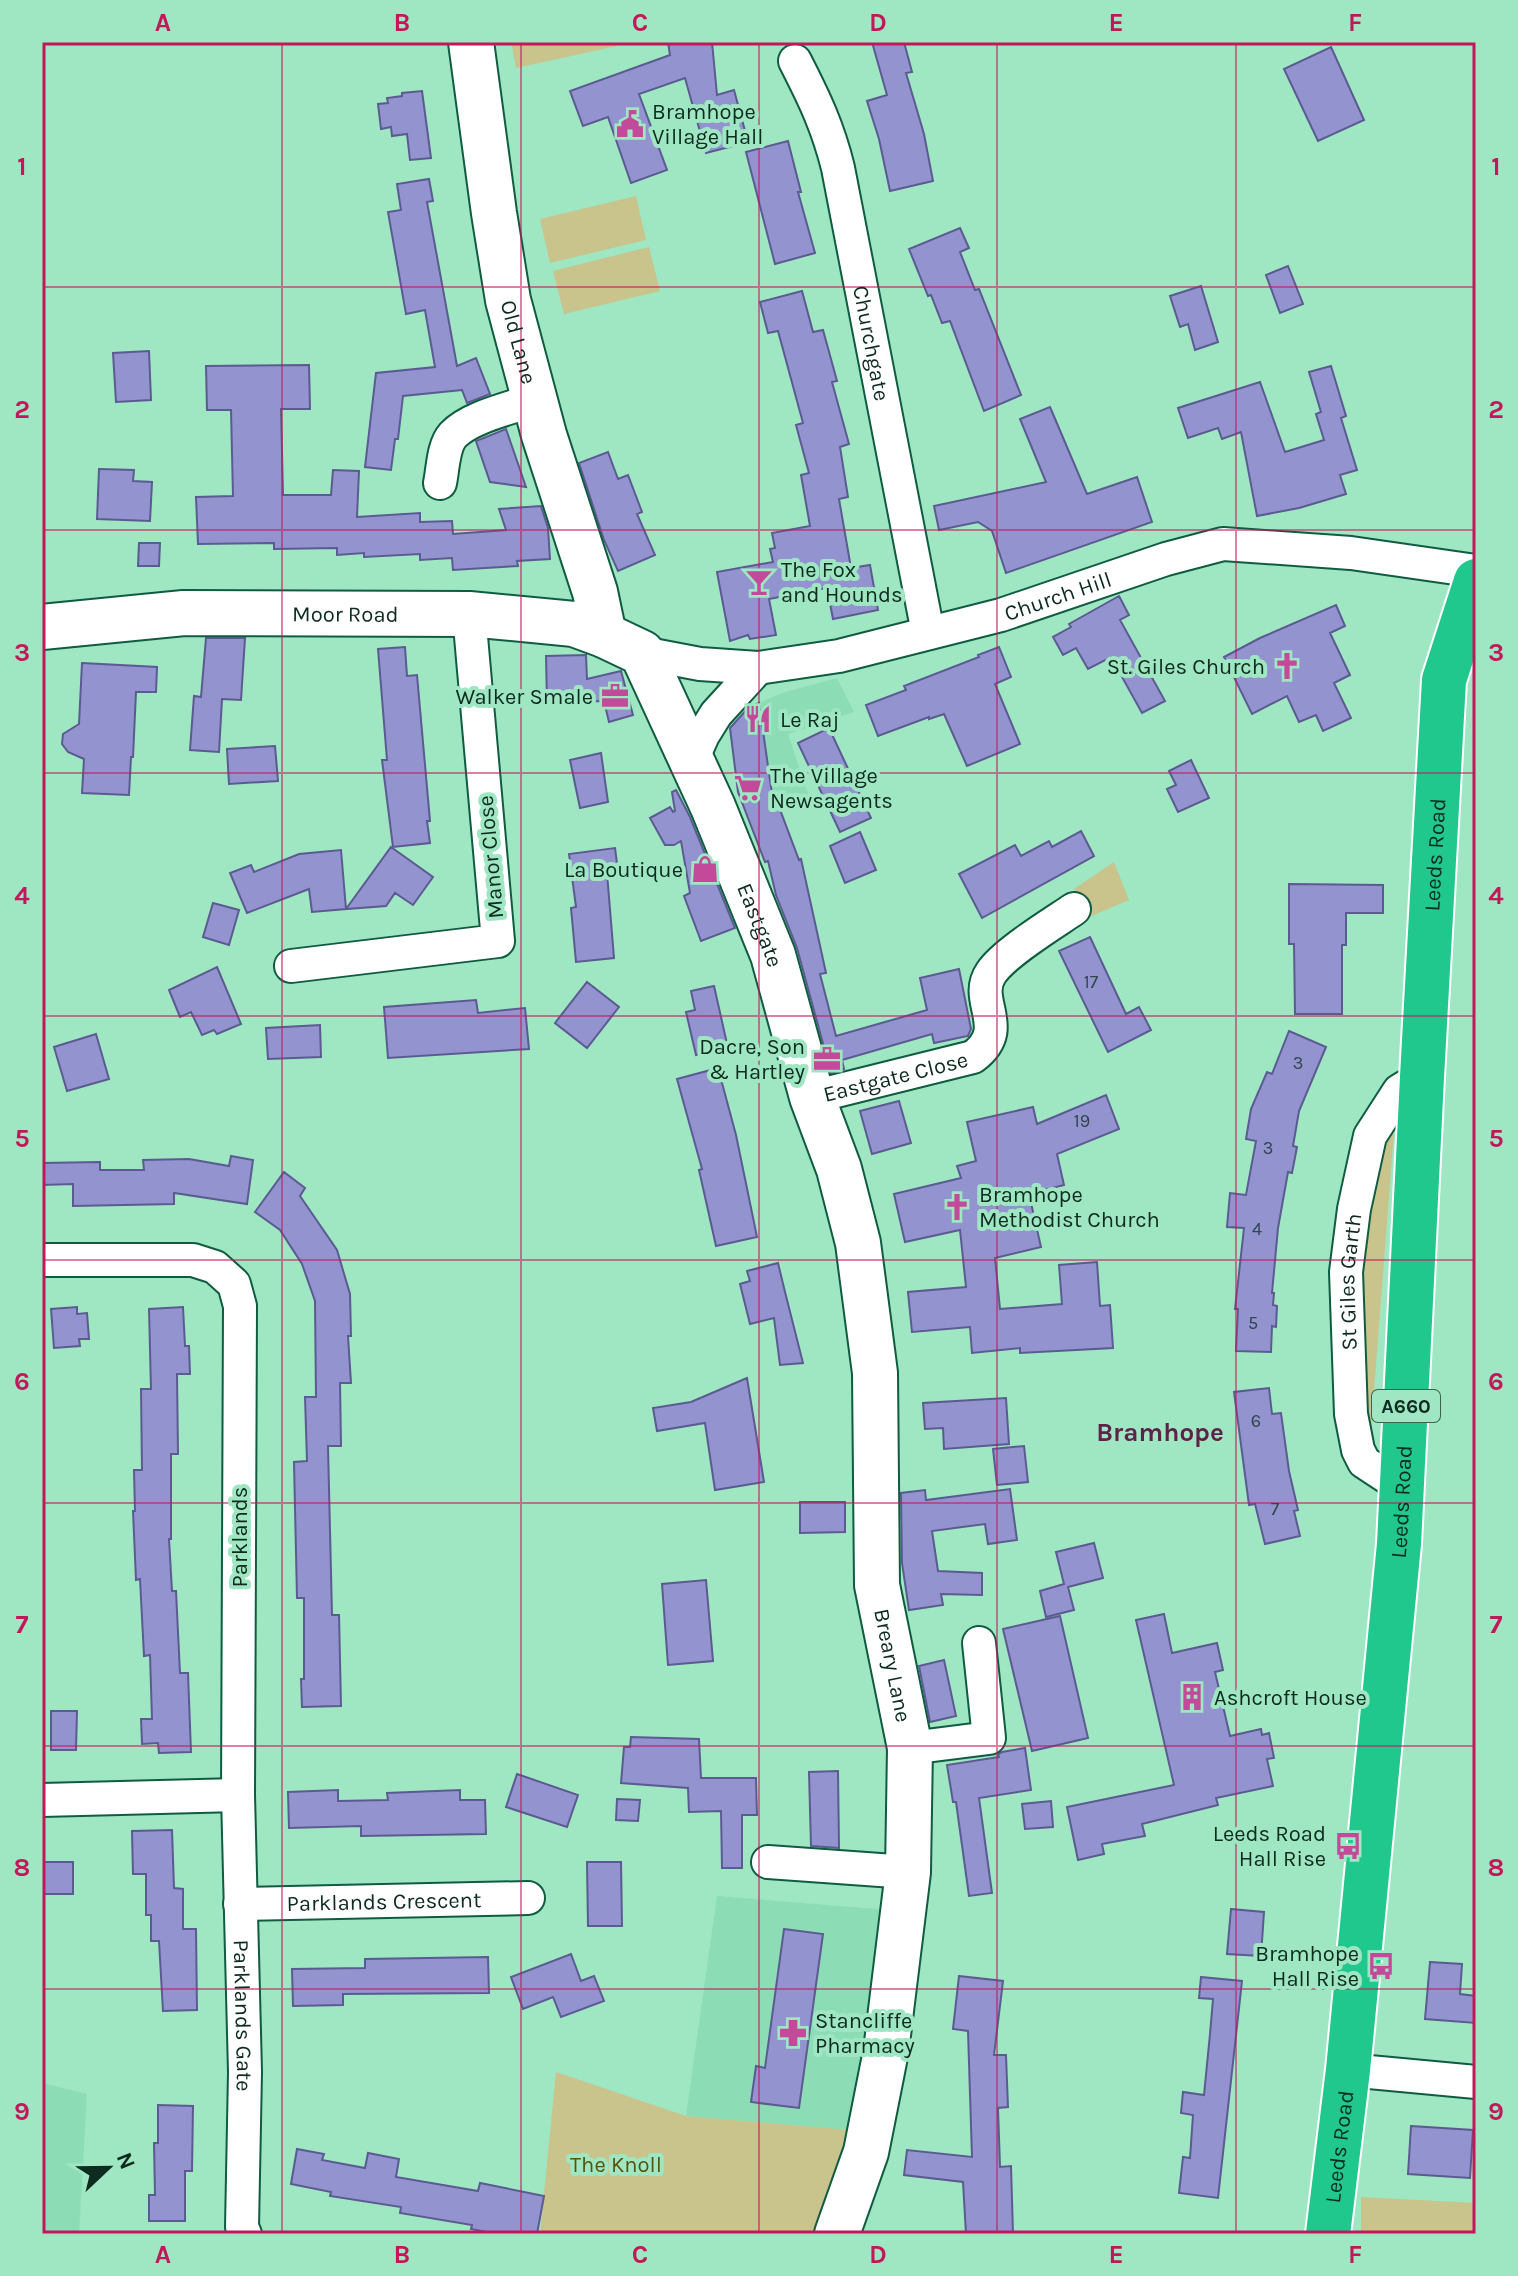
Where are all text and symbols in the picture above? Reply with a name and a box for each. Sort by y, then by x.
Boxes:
text: A [155,7,171,38]
text: B [394,7,410,38]
text: C [632,7,648,38]
text: D [869,7,887,38]
text: E [1108,7,1124,38]
text: F [1348,7,1362,38]
place label: Bramhope Village Hall [652,99,763,150]
public building icon: Bramhope Village Hall [615,109,645,139]
text: 1 [17,151,27,182]
text: 1 [1491,151,1501,182]
street label: Churchgate [847,283,895,403]
street label: Old Lane [495,297,542,387]
text: 2 [14,394,30,425]
text: 2 [1488,394,1504,425]
place label: The Fox and Hounds [781,557,903,608]
street label: Church Hill [1001,566,1115,627]
bar icon: The Fox and Hounds [744,567,774,597]
street label: Moor Road [292,601,399,628]
text: 3 [14,637,30,668]
text: 3 [1488,637,1504,668]
church icon: St. Giles Church [1272,651,1302,681]
place label: St. Giles Church [1107,654,1265,680]
office icon: Walker Smale [600,681,630,711]
place label: Walker Smale [455,684,593,710]
restaurant icon: Le Raj [743,704,773,734]
place label: Le Raj [780,707,839,733]
place label: The Village Newsagents [770,763,893,814]
supermarket icon: The Village Newsagents [733,773,763,803]
street label: Manor Close [473,794,509,920]
street label: Leeds Road [1419,797,1451,912]
shop icon: La Boutique [690,854,720,884]
place label: La Boutique [564,857,683,883]
street label: Eastgate [731,879,788,970]
text: 4 [14,880,30,911]
text: 4 [1488,880,1504,911]
house number: 17 [1084,971,1099,993]
place label: Dacre, Son & Hartley [699,1034,805,1085]
office icon: Dacre, Son & Hartley [812,1044,842,1074]
street label: Eastgate Close [821,1047,971,1108]
house number: 3 [1293,1052,1303,1074]
house number: 19 [1074,1110,1090,1132]
text: 5 [14,1123,30,1154]
text: 5 [1488,1123,1504,1154]
house number: 3 [1263,1137,1273,1159]
place label: Bramhope Methodist Church [979,1182,1160,1233]
church icon: Bramhope Methodist Church [942,1192,972,1222]
street label: St Giles Garth [1334,1212,1367,1351]
house number: 4 [1252,1218,1262,1240]
house number: 5 [1248,1312,1258,1334]
text: 6 [14,1366,30,1397]
text: 6 [1488,1366,1504,1397]
road number: A660 [1372,1390,1440,1422]
house number: 6 [1251,1410,1261,1432]
district label: Bramhope [1096,1417,1224,1448]
street label: Leeds Road [1386,1444,1418,1560]
street label: Parklands [227,1487,253,1587]
house number: 7 [1271,1498,1280,1520]
street label: Breary Lane [868,1606,916,1725]
text: 7 [16,1609,29,1640]
text: 7 [1490,1609,1503,1640]
building icon: Ashcroft House [1177,1682,1207,1712]
place label: Ashcroft House [1214,1685,1367,1711]
place label: Leeds Road Hall Rise [1213,1821,1326,1872]
bus stop icon: Leeds Road Hall Rise [1333,1831,1363,1861]
text: 8 [14,1852,30,1883]
text: 8 [1488,1852,1504,1883]
street label: Parklands Crescent [286,1887,482,1917]
street label: Parklands Gate [228,1939,257,2092]
place label: Bramhope Hall Rise [1255,1941,1359,1992]
bus stop icon: Bramhope Hall Rise [1366,1951,1396,1981]
place label: Stancliffe Pharmacy [815,2008,915,2059]
pharmacy icon: Stancliffe Pharmacy [778,2018,808,2048]
street label: Leeds Road [1320,2089,1359,2205]
text: 9 [14,2096,30,2127]
text: 9 [1488,2096,1504,2127]
north arrow [68,2128,148,2208]
text: N [111,2149,141,2173]
park label: The Knoll [570,2152,662,2178]
text: A [155,2239,171,2270]
text: B [394,2239,410,2270]
text: C [632,2239,648,2270]
text: D [869,2239,887,2270]
text: E [1108,2239,1124,2270]
text: F [1348,2239,1362,2270]

